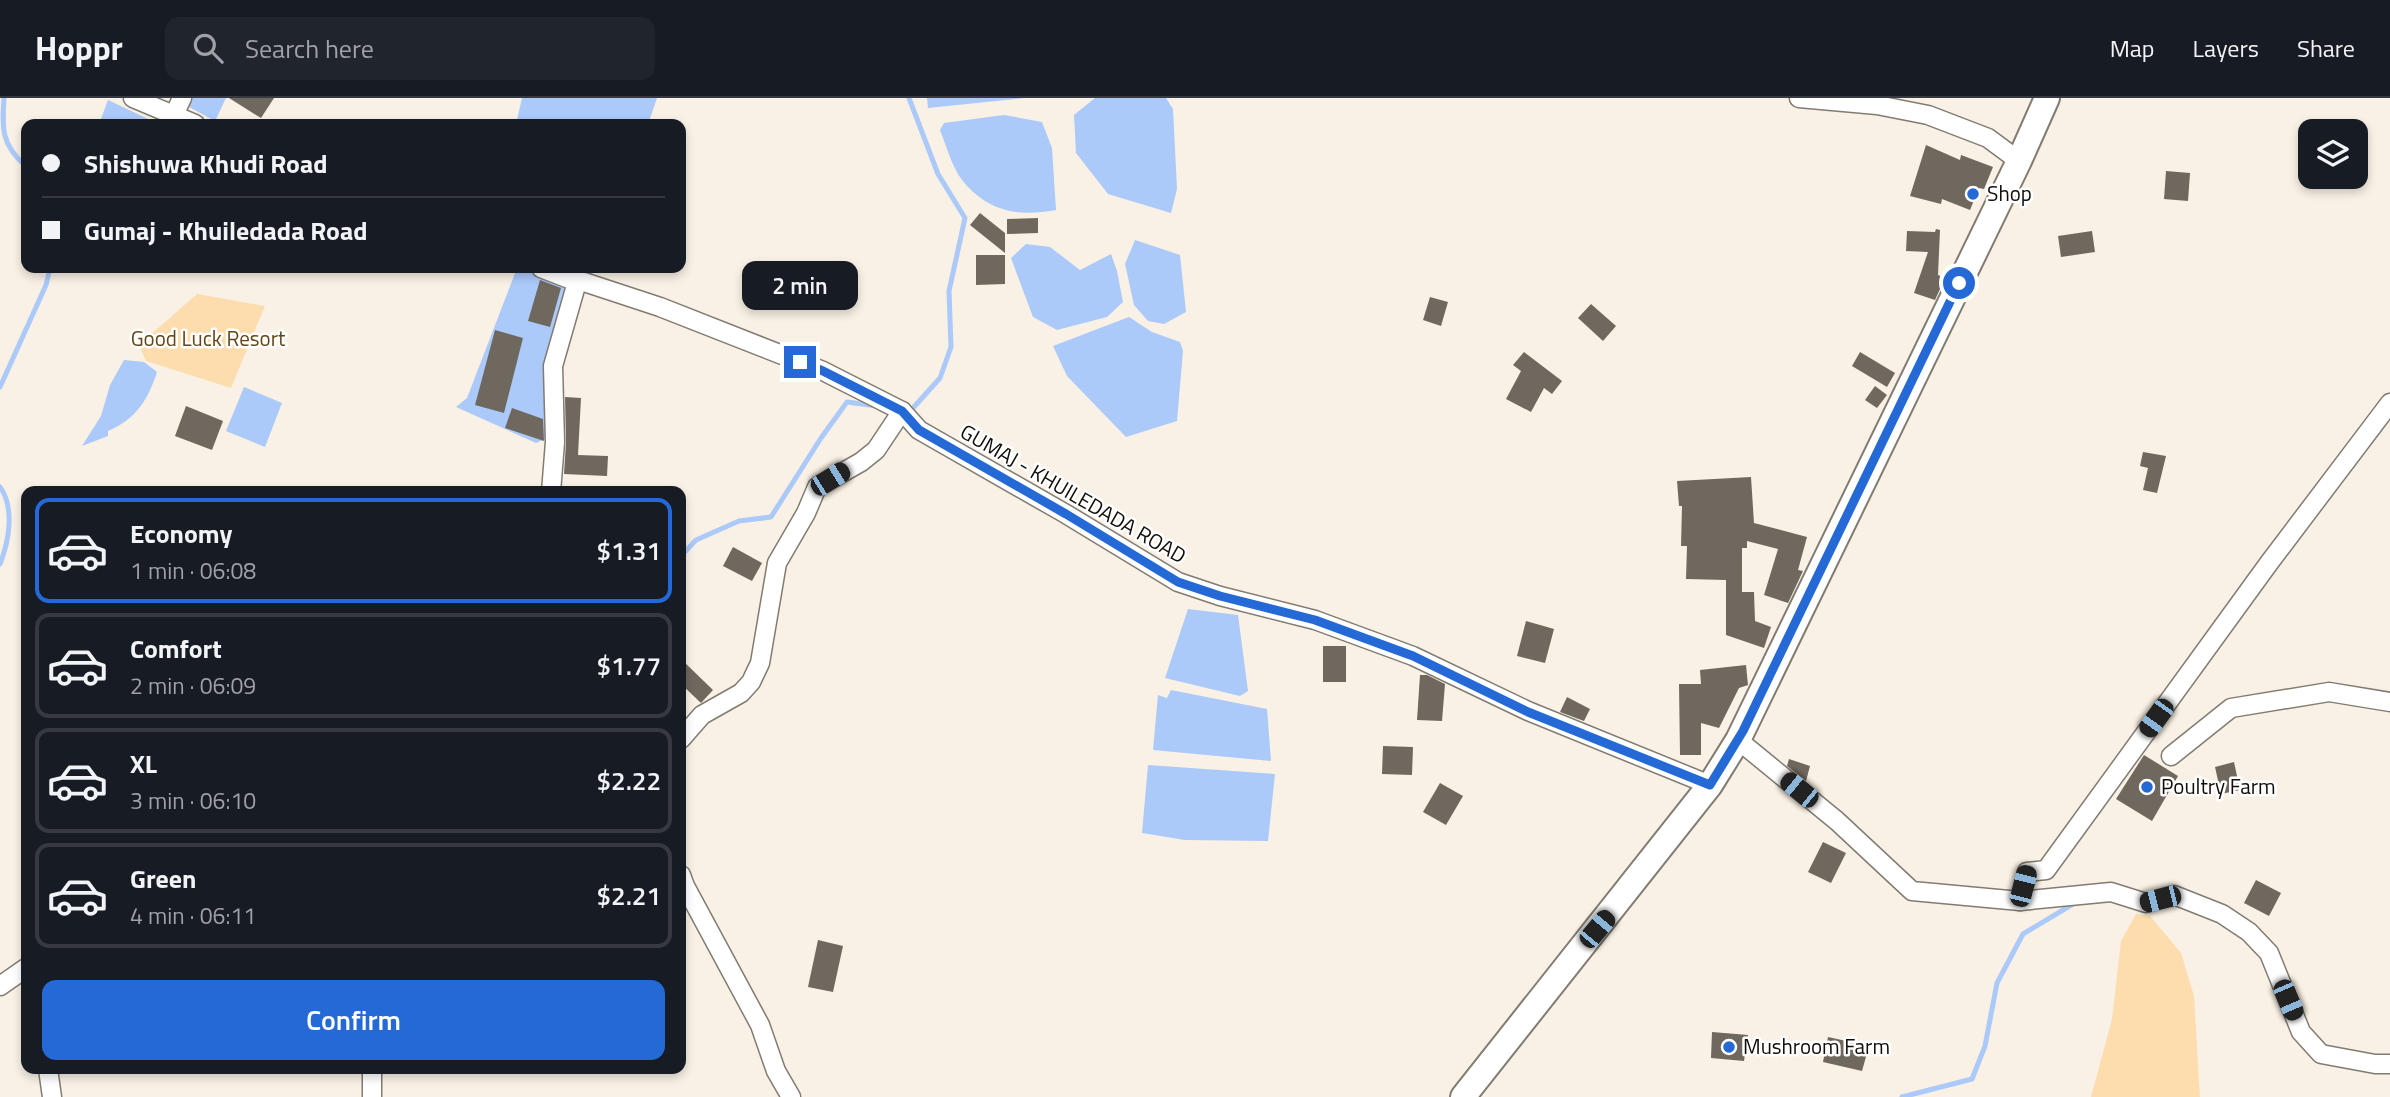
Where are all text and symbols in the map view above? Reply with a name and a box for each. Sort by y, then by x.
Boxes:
search box [165,17,655,80]
text: Hoppr [35,23,123,73]
icon: search [189,29,227,67]
text: Search here [245,29,374,68]
text: Map [2110,30,2155,66]
text: Layers [2193,30,2259,66]
text: Share [2297,30,2355,66]
map controls [2298,119,2368,189]
button: layers [2298,119,2368,189]
text: Shishuwa Khudi Road [84,144,328,183]
place label: Shop [1987,177,2032,209]
marker: Shop [1965,186,1981,202]
text: Gumaj - Khuiledada Road [84,211,367,250]
callout: 2 min [742,260,858,310]
route start [1943,267,1975,299]
text: 2 min [772,268,828,303]
park label: Good Luck Resort [131,322,286,354]
route end [784,346,816,378]
street label: GUMAJ - KHUILEDADA ROAD [955,415,1192,571]
car [807,459,854,499]
text: Economy [130,514,232,553]
icon: car [46,519,109,582]
text: $1.31 [597,531,661,570]
text: 1 min · 06:08 [130,553,256,588]
text: Comfort [130,629,222,668]
icon: car [46,634,109,697]
text: $1.77 [597,646,661,685]
text: 2 min · 06:09 [130,668,256,703]
car [2136,695,2177,741]
text: XL [130,744,157,783]
icon: car [46,749,109,812]
text: $2.22 [597,761,661,800]
car [1777,769,1822,811]
place label: Poultry Farm [2161,770,2276,802]
marker: Poultry Farm [2139,779,2155,795]
text: 3 min · 06:10 [130,783,256,818]
text: Green [130,859,196,898]
car [2008,863,2039,909]
icon: car [46,864,109,927]
text: $2.21 [597,876,661,915]
car [2138,884,2183,914]
text: 4 min · 06:11 [130,898,256,933]
car [1576,906,1619,952]
car [2271,977,2306,1023]
button: Confirm [42,980,665,1060]
place label: Mushroom Farm [1743,1030,1890,1062]
marker: Mushroom Farm [1721,1039,1737,1055]

